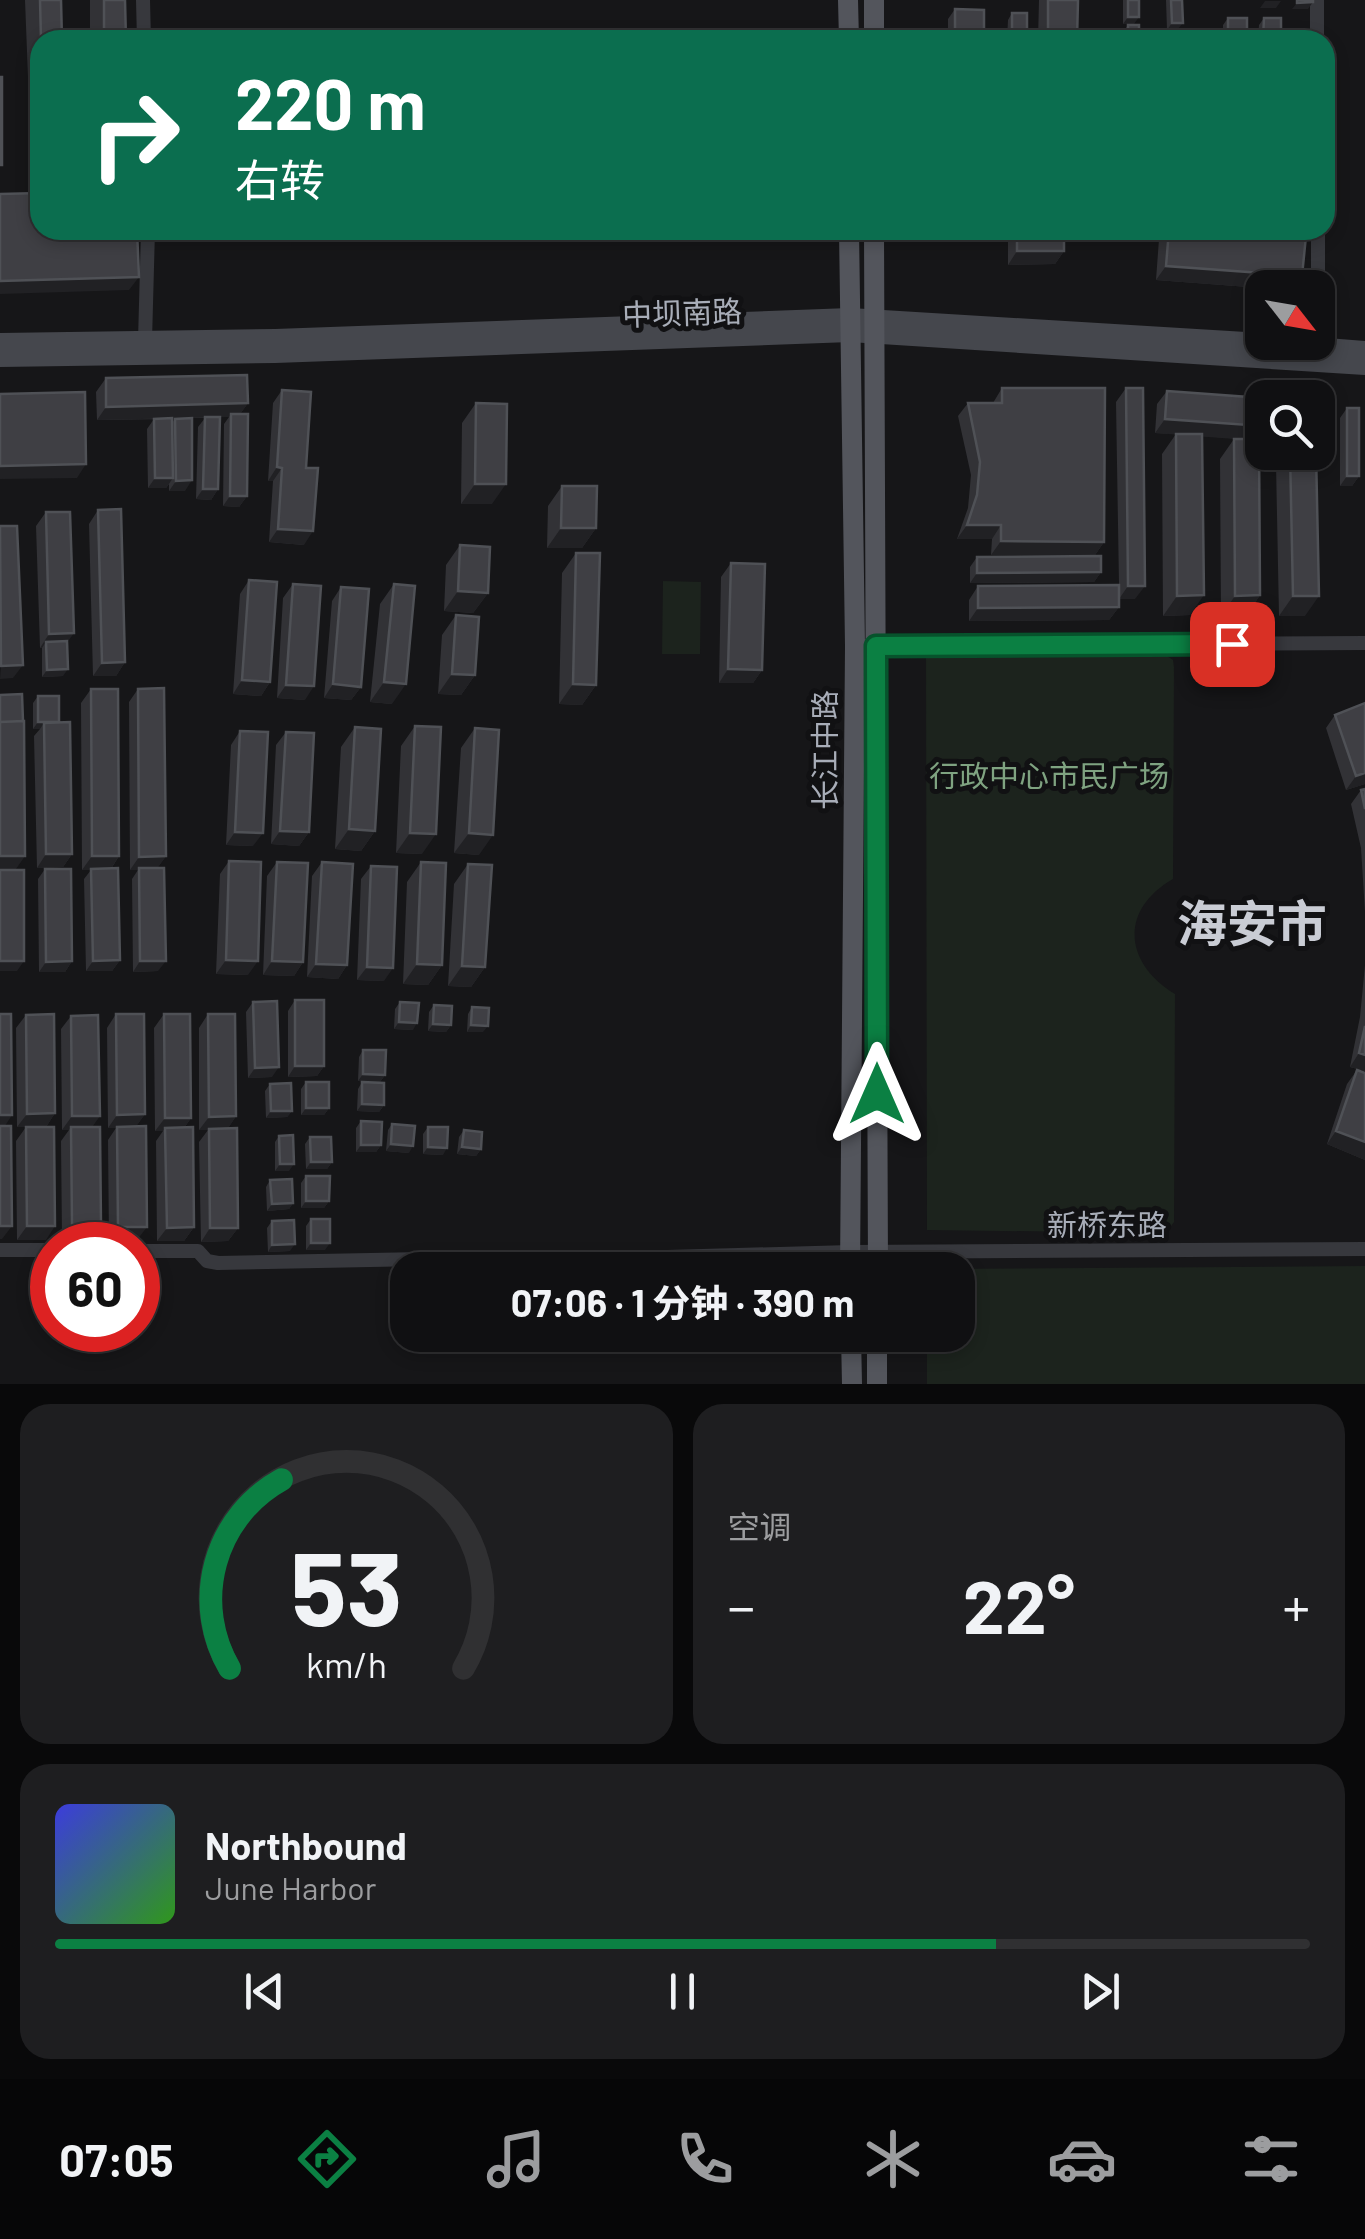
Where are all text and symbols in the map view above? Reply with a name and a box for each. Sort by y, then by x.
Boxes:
text: 220 m [235,60,426,144]
icon: right [70,70,200,200]
text: 右转 [235,152,325,206]
north arrow [1245,270,1335,360]
map controls [1245,270,1335,470]
street label: 中坝南路 [621,292,743,332]
button: search [1245,380,1335,470]
pin [1190,602,1275,687]
icon: arrive [1205,617,1260,672]
street label: 长江中路 [806,690,842,810]
park label: 行政中心市民广场 [929,757,1169,793]
district label: 海安市 [1177,892,1327,952]
position arrow [825,1042,929,1146]
street label: 新桥东路 [1047,1206,1167,1242]
speed limit sign: 60 [30,1222,160,1352]
text: 07:06 · 1 分钟 · 390 m [511,1279,854,1325]
text: 空调 [728,1507,792,1545]
text: 53 [290,1522,402,1647]
text: 22° [963,1559,1075,1649]
text: − [728,1572,755,1638]
text: + [1282,1572,1310,1638]
text: km/h [306,1642,387,1685]
text: Northbound [205,1822,407,1868]
text: June Harbor [205,1868,376,1906]
icon: previous [237,1964,292,2019]
icon: pause [655,1964,710,2019]
icon: next [1073,1964,1128,2019]
icon: directions [292,2124,362,2194]
icon: music [481,2124,551,2194]
icon: phone [670,2124,740,2194]
icon: climate [858,2124,928,2194]
icon: car [1047,2124,1117,2194]
icon: filters [1236,2124,1306,2194]
text: 07:05 [59,2132,174,2186]

